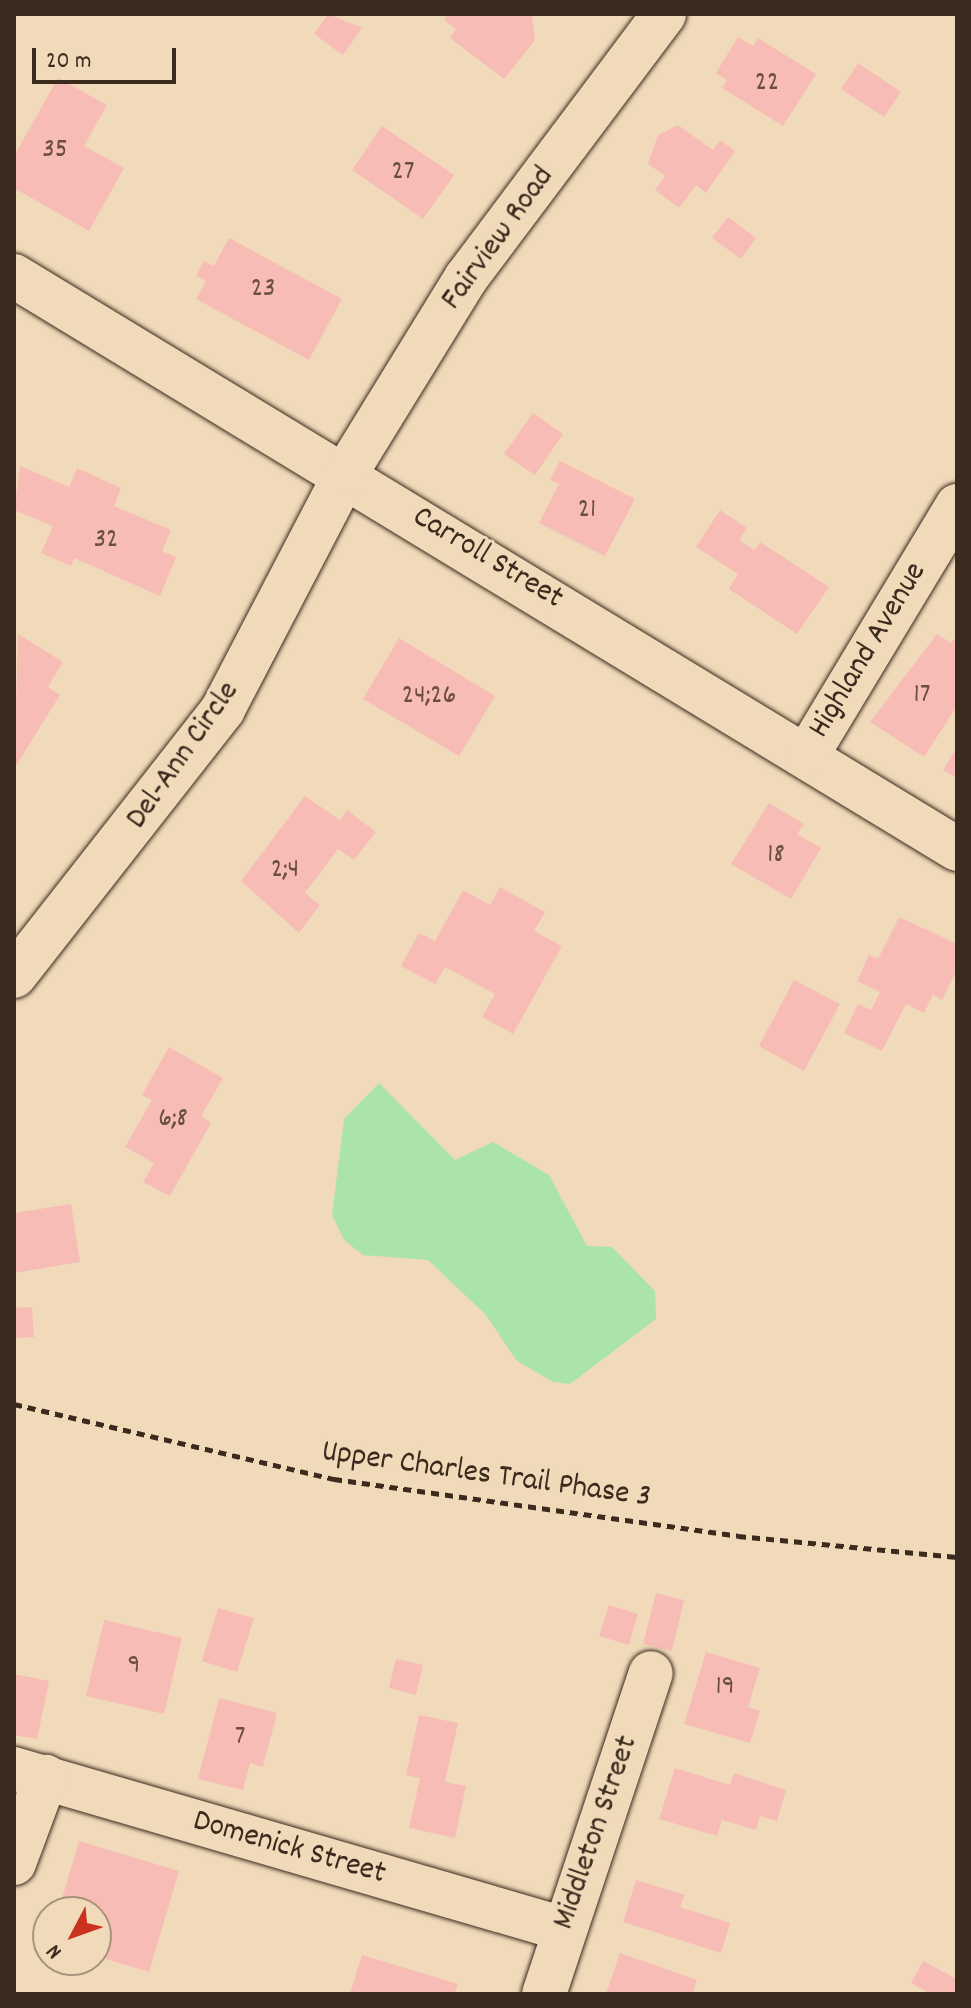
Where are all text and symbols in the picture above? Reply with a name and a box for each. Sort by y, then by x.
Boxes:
scale bar [36,32,180,82]
text: 20 m [46,45,92,79]
house number: 22 [755,67,779,101]
house number: 35 [42,134,68,168]
house number: 27 [392,156,414,190]
street label: Fairview Road [434,160,564,318]
house number: 23 [251,273,275,307]
house number: 21 [578,494,596,528]
street label: Carroll Street [405,499,569,619]
house number: 32 [94,524,118,558]
street label: Highland Avenue [802,556,936,746]
street label: Del-Ann Circle [119,675,249,837]
house number: 17 [914,679,930,713]
house number: 24;26 [402,680,456,714]
house number: 18 [767,839,785,873]
house number: 2;4 [271,854,299,888]
house number: 6;8 [158,1103,188,1137]
street label: Upper Charles Trail Phase 3 [319,1434,653,1518]
house number: 9 [128,1650,140,1684]
house number: 19 [716,1671,734,1705]
house number: 7 [235,1721,245,1755]
street label: Middleton Street [546,1731,648,1935]
street label: Domenick Street [188,1803,390,1895]
north arrow [32,1896,112,1976]
text: N [40,1936,70,1965]

